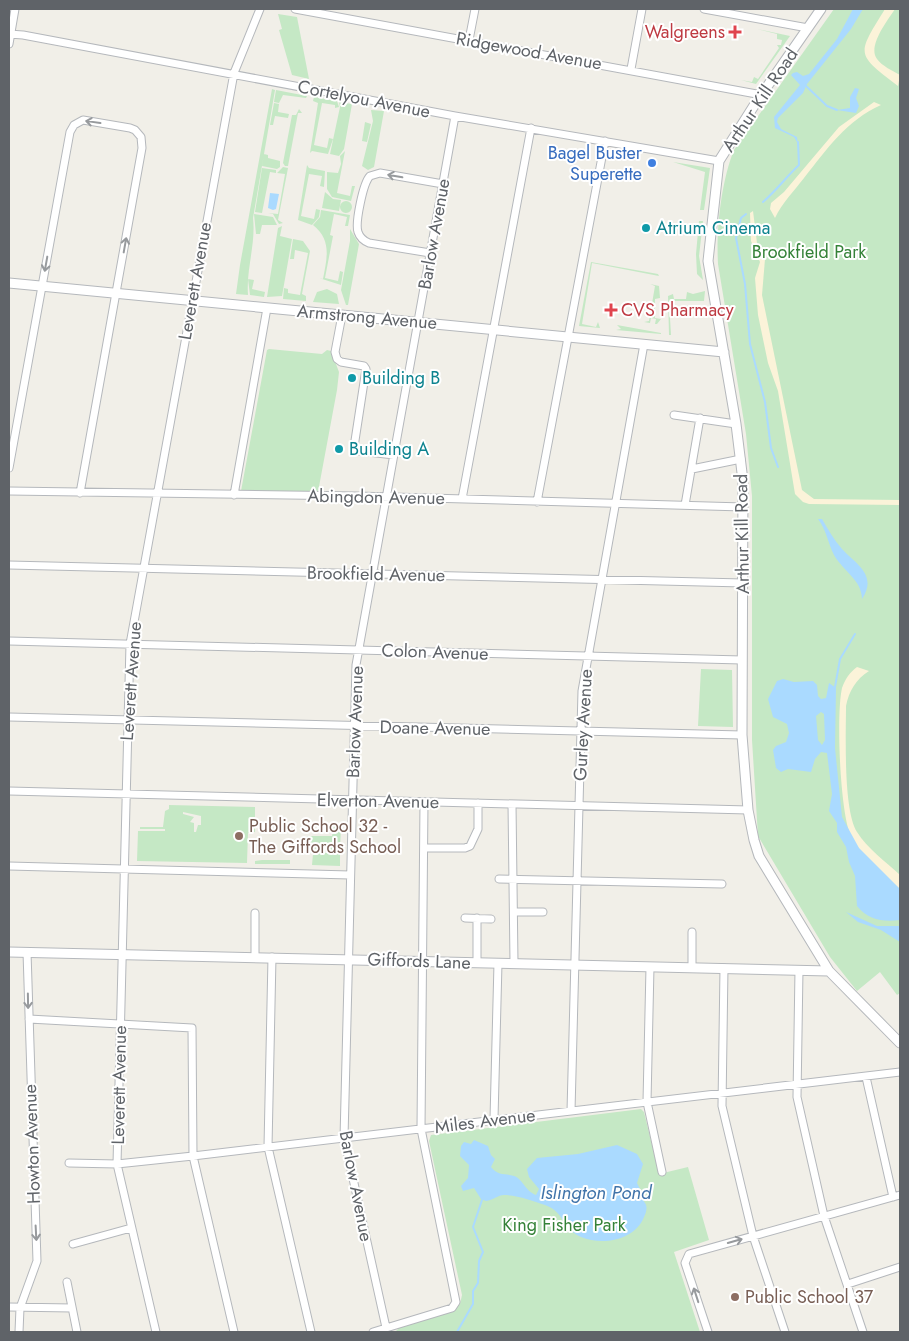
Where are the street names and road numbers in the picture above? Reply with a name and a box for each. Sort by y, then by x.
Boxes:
street label: Ridgewood Avenue [454,25,604,77]
street label: Arthur Kill Road [716,43,804,157]
street label: Cortelyou Avenue [296,73,432,125]
street label: Barlow Avenue [411,176,457,292]
street label: Leverett Avenue [172,220,218,342]
street label: Armstrong Avenue [296,298,438,336]
street label: Arthur Kill Road [728,474,756,594]
street label: Abingdon Avenue [307,483,445,511]
street label: Brookfield Avenue [307,560,445,588]
street label: Leverett Avenue [114,621,148,741]
street label: Colon Avenue [381,637,489,667]
street label: Barlow Avenue [340,665,370,779]
street label: Gurley Avenue [567,668,599,782]
street label: Doane Avenue [379,714,491,742]
street label: Elverton Avenue [317,787,439,815]
street label: Giffords Lane [367,946,471,976]
street label: Leverett Avenue [105,1025,133,1145]
street label: Howton Avenue [17,1084,47,1204]
street label: Miles Avenue [433,1102,537,1140]
street label: Barlow Avenue [333,1128,379,1244]

